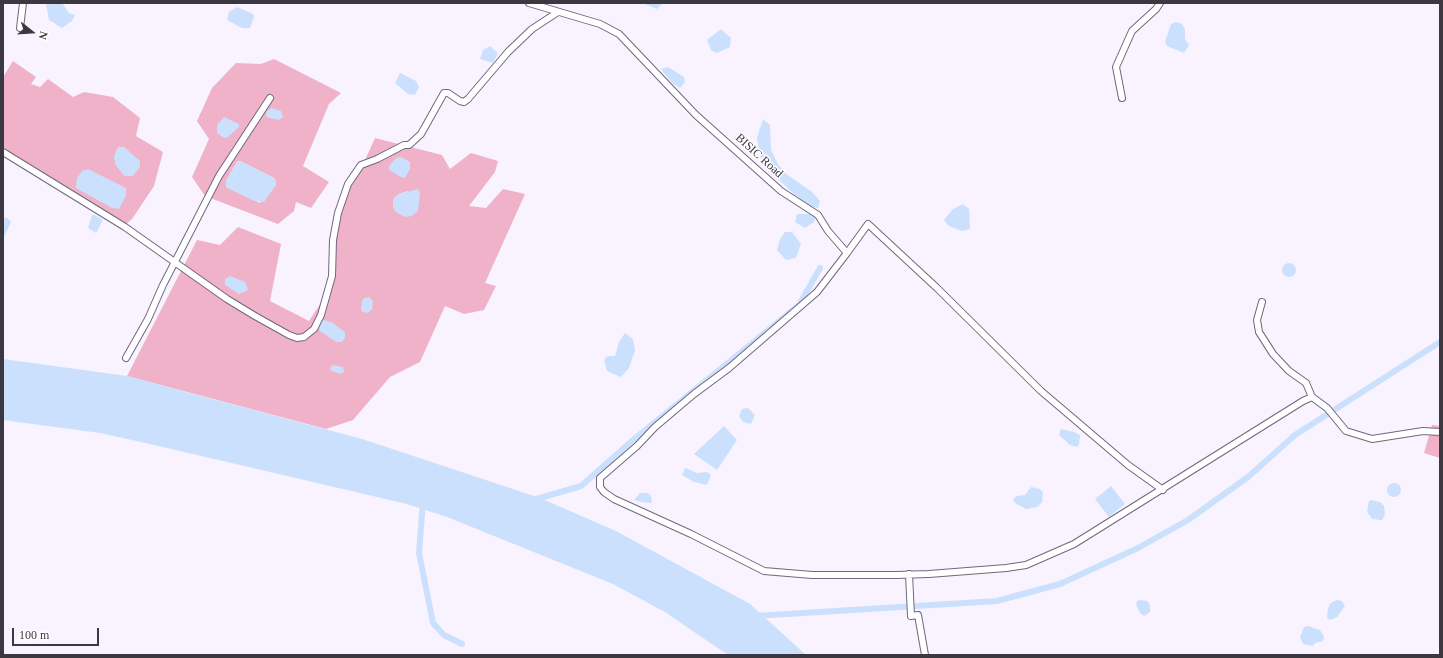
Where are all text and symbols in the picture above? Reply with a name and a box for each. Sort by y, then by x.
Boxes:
north arrow [12,12,52,52]
text: N [37,30,50,41]
street label: BISIC Road [732,131,786,181]
scale bar [14,620,101,646]
text: 100 m [19,628,49,642]

